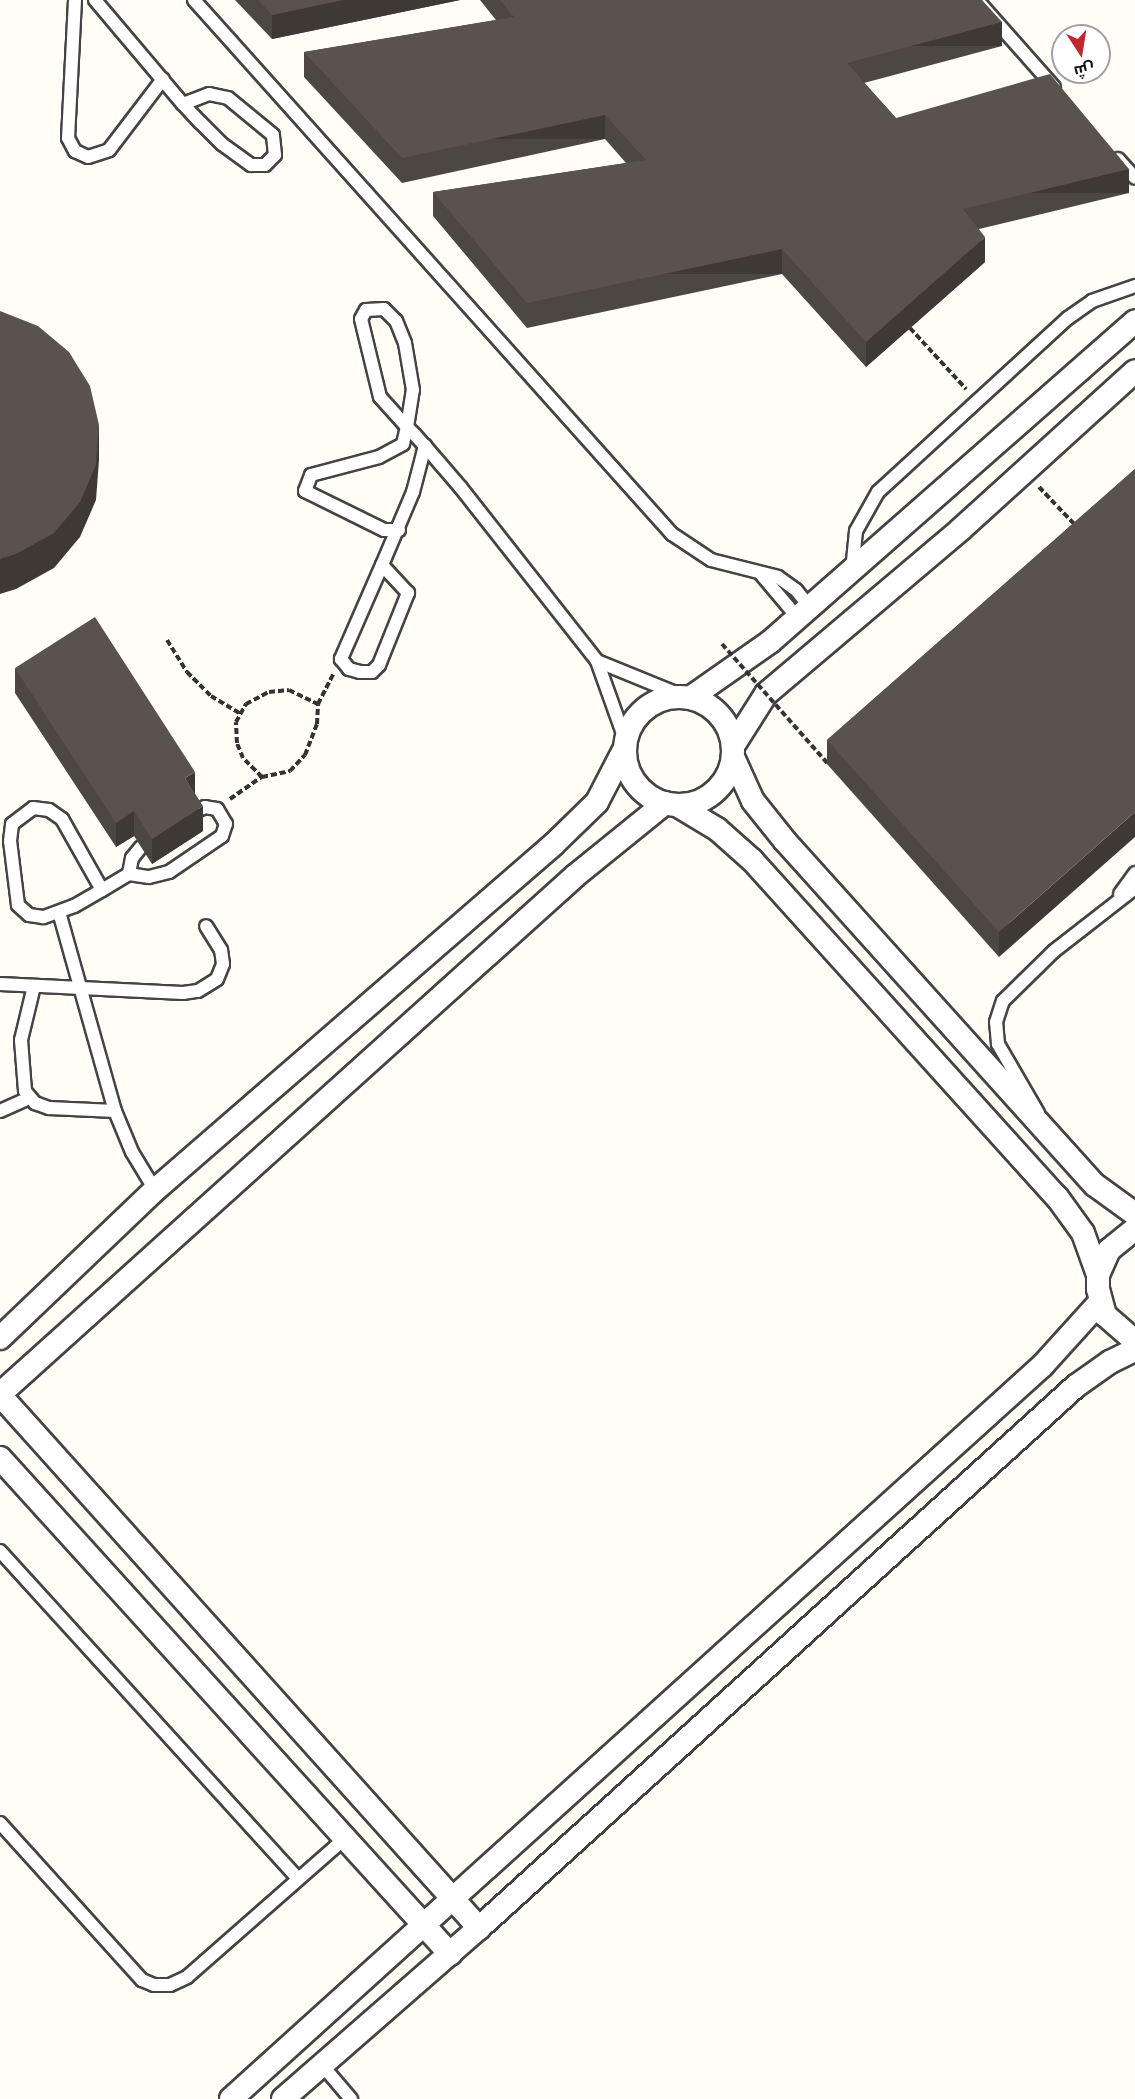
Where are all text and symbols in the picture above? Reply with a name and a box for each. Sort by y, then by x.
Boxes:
north arrow [1051,24,1111,84]
text: ش [1072,59,1096,82]

